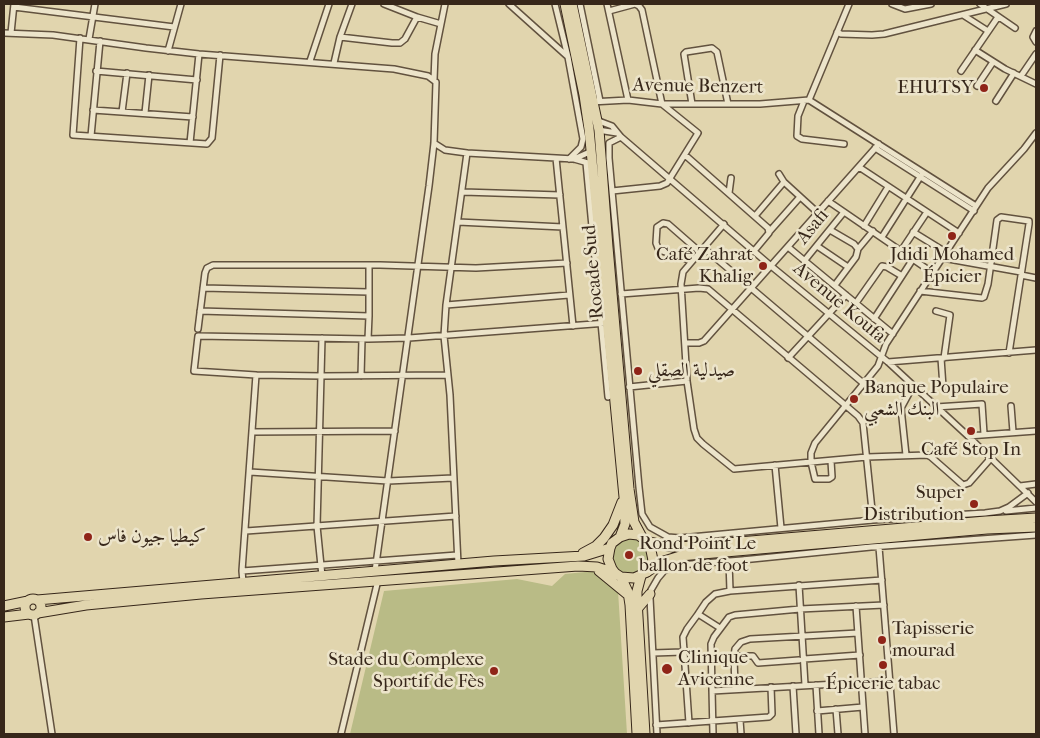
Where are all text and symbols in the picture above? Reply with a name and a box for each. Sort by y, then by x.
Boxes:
street label: Avenue Benzert [632,74,764,100]
place label: EHUTSY [897,77,974,99]
marker: EHUTSY [978,82,990,94]
street label: Asafi [792,205,834,249]
street label: Rocade Sud [579,224,609,320]
marker: Jdidi Mohamed Épicier [946,230,958,242]
place label: Café Zahrat Khalig [656,244,753,288]
place label: Jdidi Mohamed Épicier [890,244,1014,288]
street label: Avenue Koufa [788,258,890,348]
marker: Café Zahrat Khalig [757,260,769,272]
place label: صيدلية الصقلي [648,360,735,382]
marker: صيدلية الصقلي [632,365,644,377]
place label: Banque Populaire البنك الشعبي [864,377,1009,421]
marker: Banque Populaire البنك الشعبي [848,393,860,405]
marker: Café Stop In [965,425,977,437]
place label: Café Stop In [921,439,1021,461]
place label: Super Distribution [863,482,964,526]
marker: Super Distribution [968,498,980,510]
place label: كيطيا جيون فاس [98,526,206,548]
marker: كيطيا جيون فاس [82,531,94,543]
place label: Rond Point Le ballon de foot [639,533,756,577]
marker: Rond Point Le ballon de foot [623,549,635,561]
place label: Tapisserie mourad [892,618,974,662]
marker: Tapisserie mourad [876,634,888,646]
place label: Clinique Avicenne [678,647,754,691]
place label: Stade du Complexe Sportif de Fès [328,649,484,693]
marker: Épicerie tabac [877,659,889,671]
marker: Clinique Avicenne [660,662,674,676]
marker: Stade du Complexe Sportif de Fès [488,665,500,677]
place label: Épicerie tabac [826,673,940,695]

